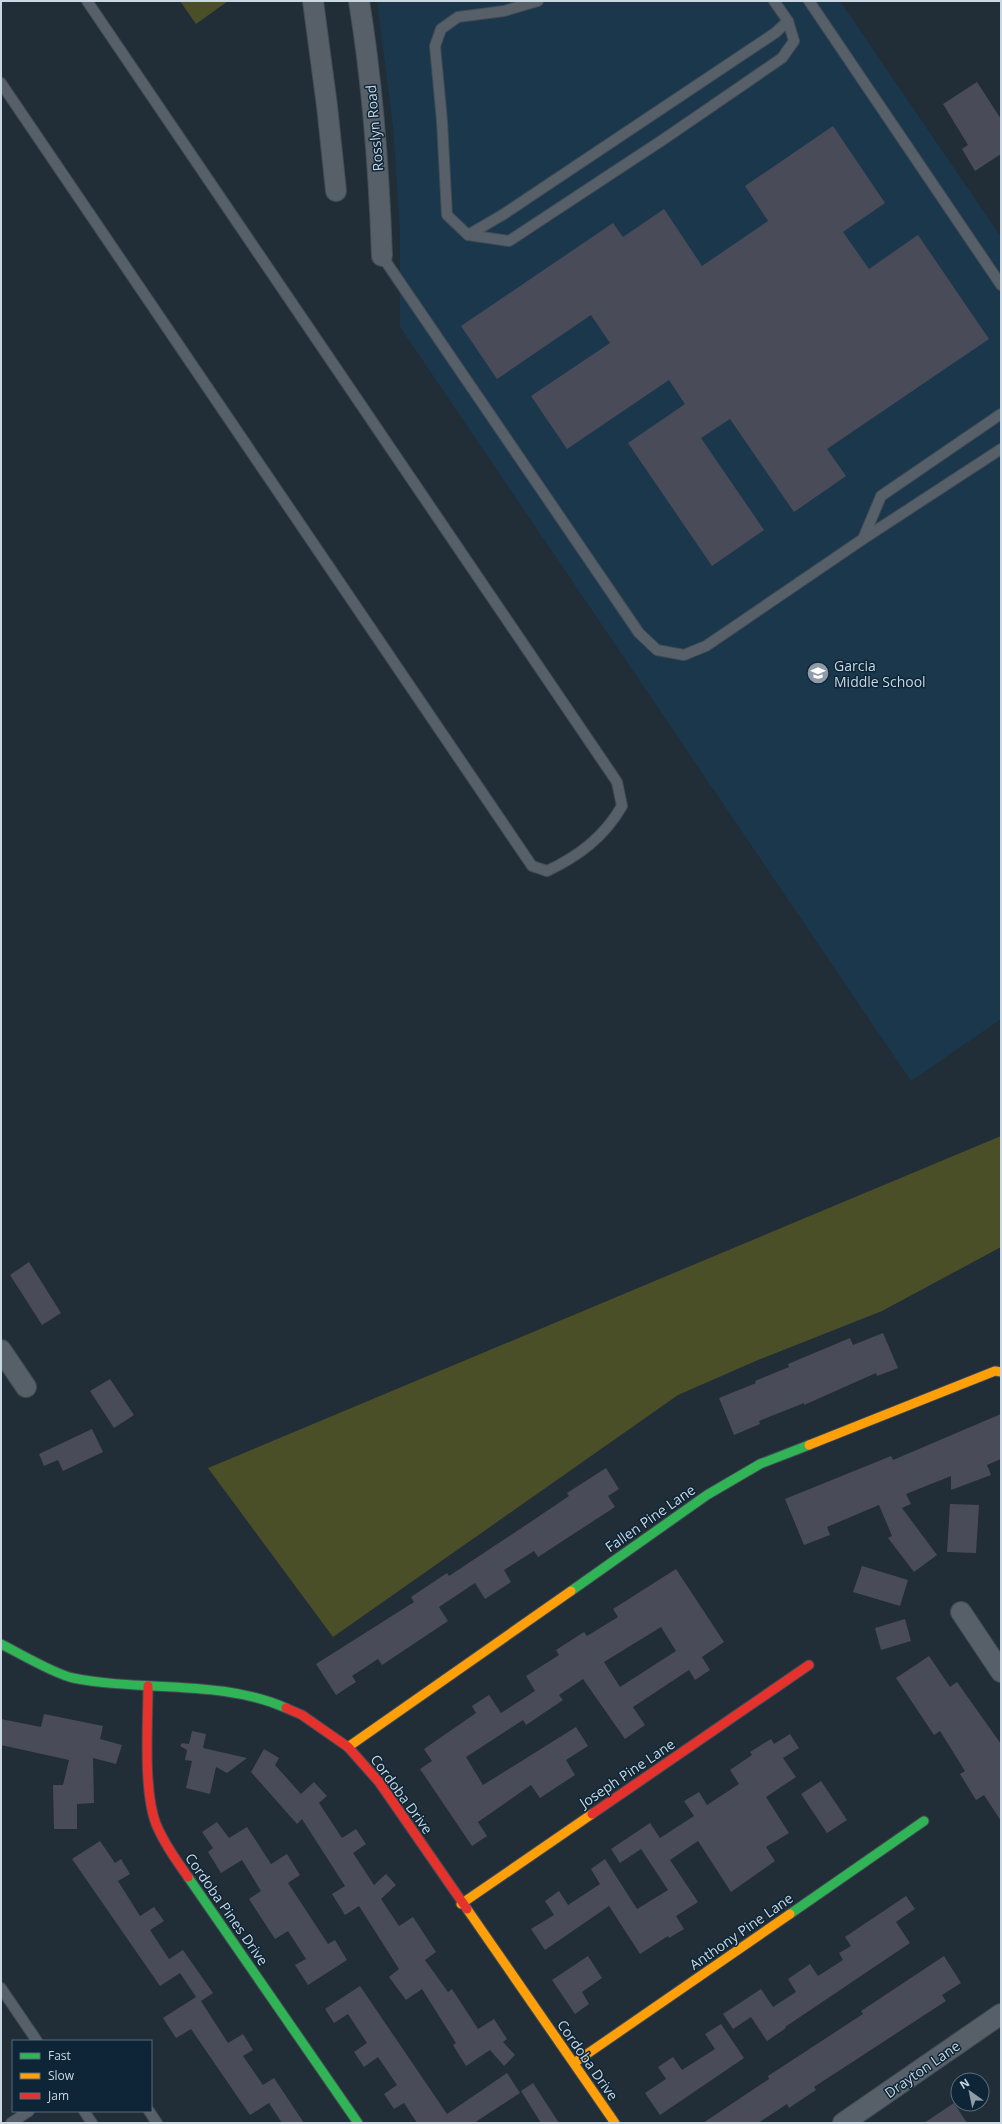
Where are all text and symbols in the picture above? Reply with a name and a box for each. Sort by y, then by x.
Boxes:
street label: Rosslyn Road [361,84,387,172]
place label: Garcia Middle School [834,656,926,691]
school or university icon: Garcia Middle School [805,660,831,686]
street label: Fallen Pine Lane [601,1480,699,1556]
street label: Joseph Pine Lane [574,1734,678,1813]
street label: Cordoba Drive [367,1750,437,1838]
street label: Cordoba Pines Drive [181,1849,273,1969]
street label: Anthony Pine Lane [685,1888,797,1974]
street label: Cordoba Drive [553,2016,623,2104]
street label: Drayton Lane [881,2036,964,2102]
legend [12,2040,152,2112]
text: Fast [48,2047,71,2064]
text: Slow [48,2067,75,2084]
north arrow [950,2072,990,2112]
text: N [956,2074,972,2092]
text: Jam [47,2087,69,2104]

